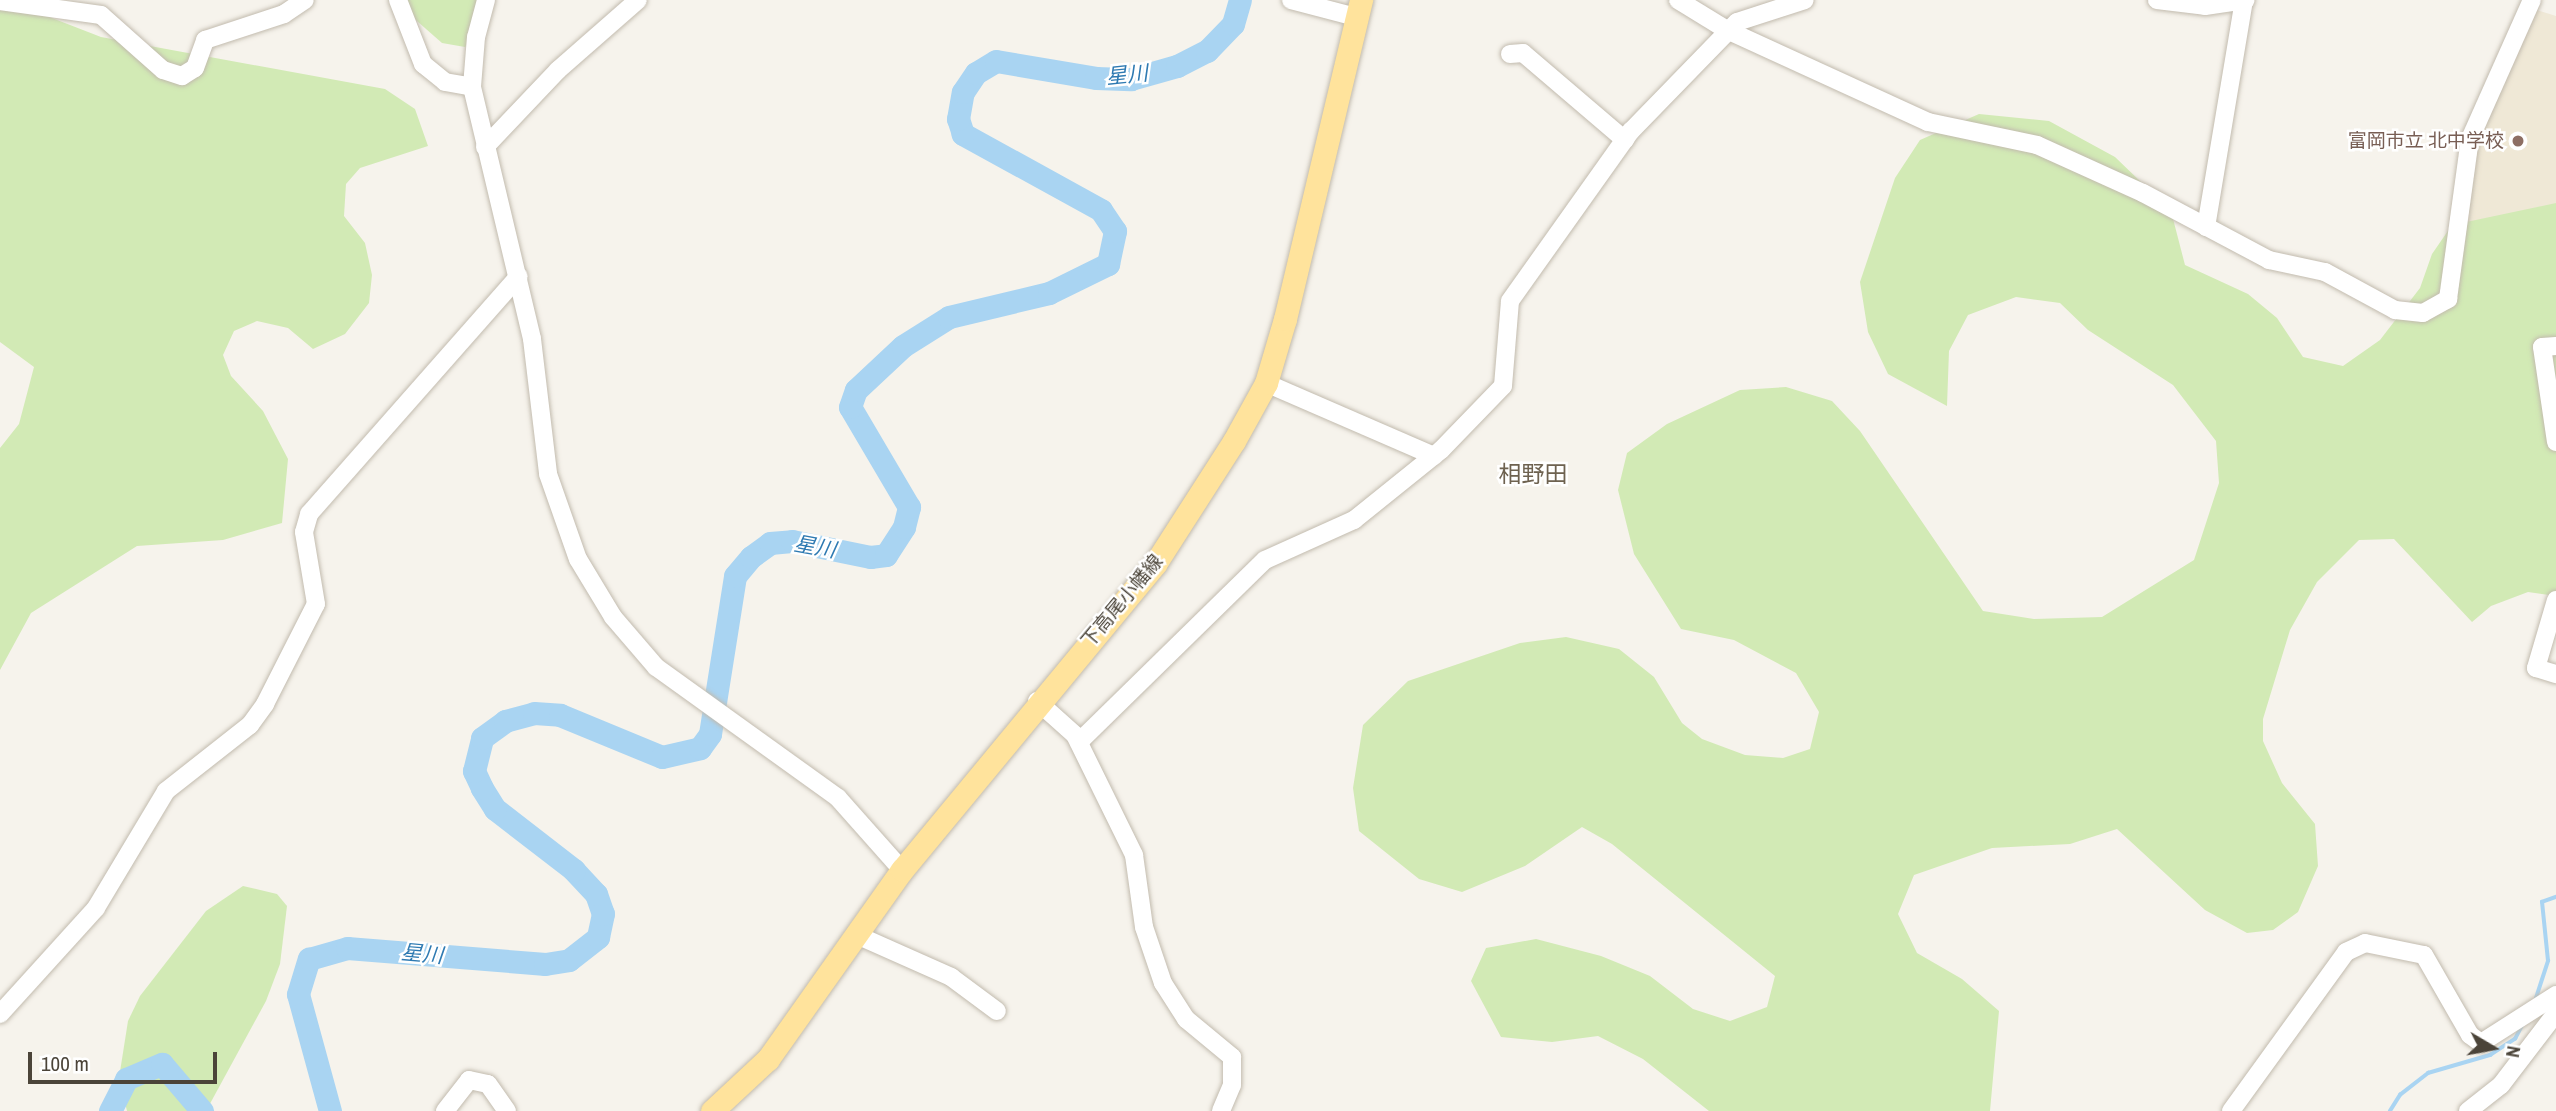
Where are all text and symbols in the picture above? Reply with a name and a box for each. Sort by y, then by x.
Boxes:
water label: 星川 [1105,60,1149,90]
place label: 富岡市立 北中学校 [2348,130,2504,152]
marker: 富岡市立 北中学校 [2510,133,2526,149]
district label: 相野田 [1499,460,1567,488]
water label: 星川 [792,531,838,563]
street label: 下高尾小幡線 [1077,550,1167,652]
water label: 星川 [400,940,444,968]
north arrow [2458,1013,2528,1083]
scale bar [32,1038,220,1082]
text: N [2500,1044,2527,1059]
text: 100 m [41,1049,89,1078]

